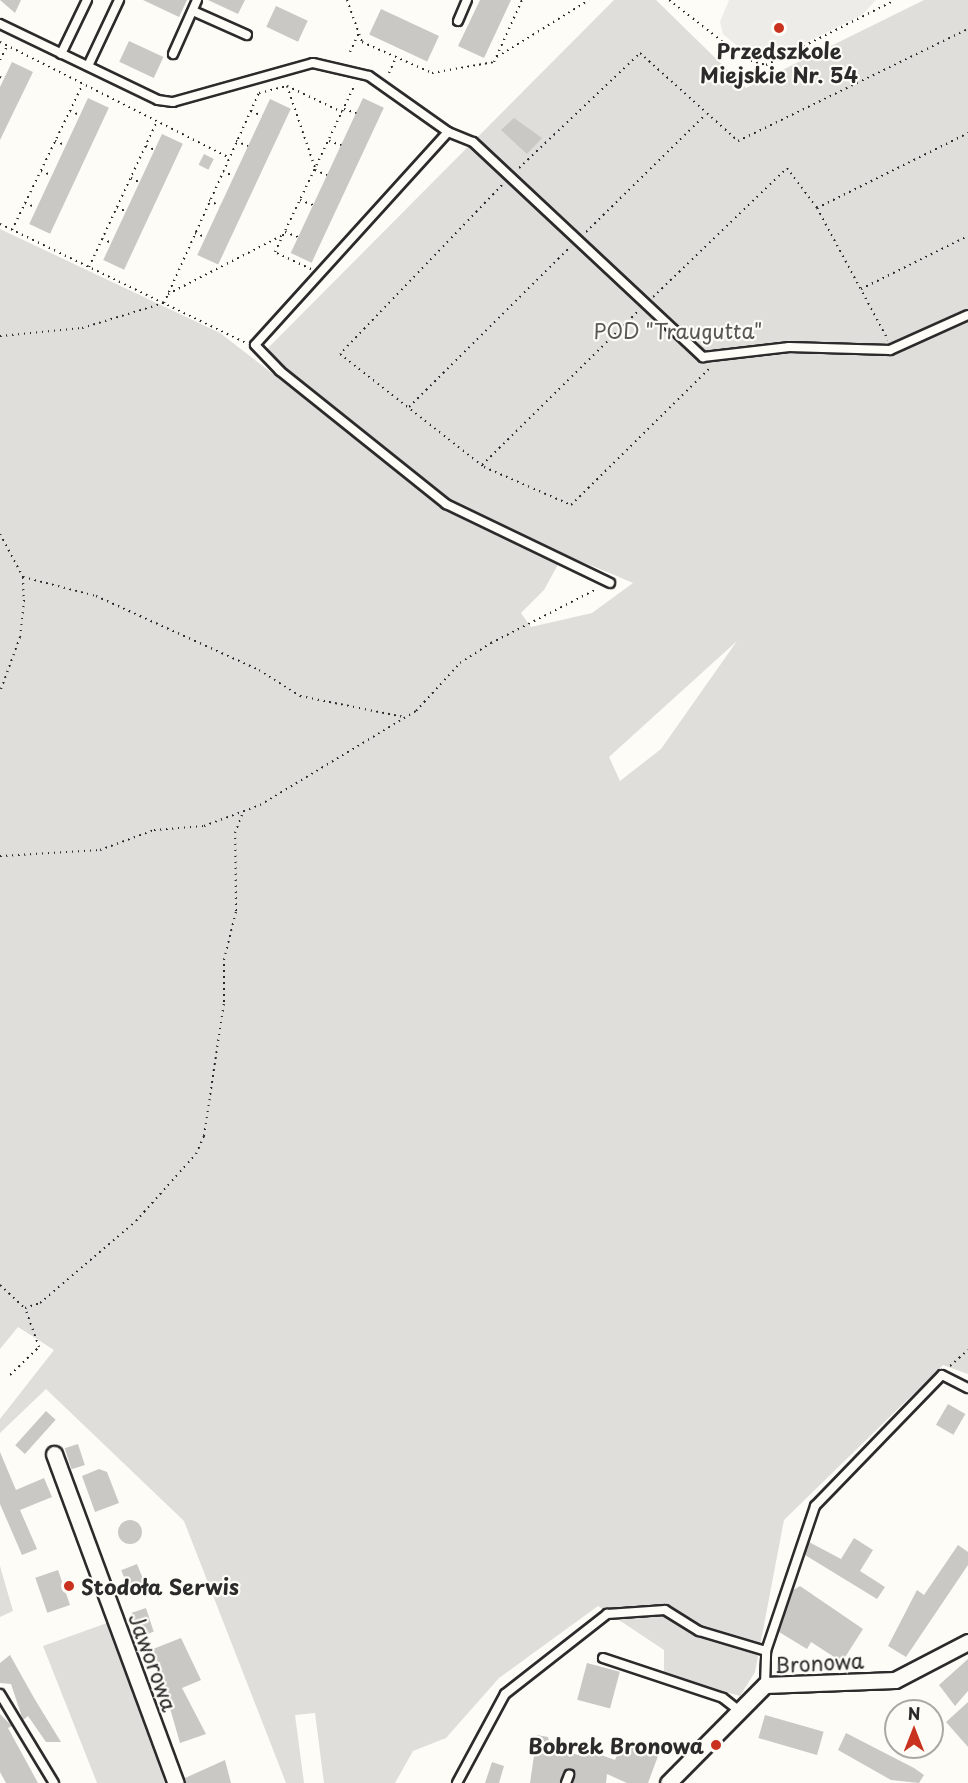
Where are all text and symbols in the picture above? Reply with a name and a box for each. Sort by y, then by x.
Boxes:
marker: Przedszkole Miejskie Nr. 54 [772,21,786,35]
place label: Przedszkole Miejskie Nr. 54 [699,37,859,87]
park label: POD "Traugutta" [593,317,763,343]
place label: Stodoła Serwis [81,1573,239,1599]
marker: Stodoła Serwis [62,1579,76,1593]
street label: Jaworowa [125,1610,183,1714]
street label: Bronowa [774,1647,864,1677]
north arrow [884,1699,944,1759]
text: N [908,1701,920,1725]
place label: Bobrek Bronowa [527,1732,704,1758]
marker: Bobrek Bronowa [709,1738,723,1752]

